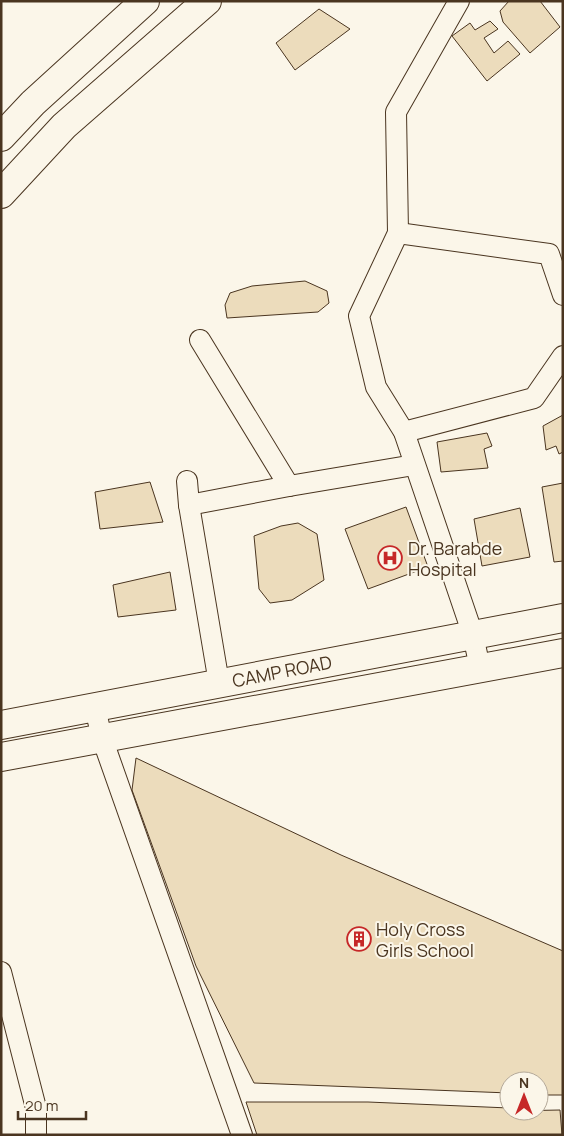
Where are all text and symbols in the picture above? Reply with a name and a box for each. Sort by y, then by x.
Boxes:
place label: Dr. Barabde Hospital [408,536,502,581]
hospital icon: Dr. Barabde Hospital [377,545,403,571]
street label: CAMP ROAD [230,650,334,692]
place label: Holy Cross Girls School [376,917,474,962]
building icon: Holy Cross Girls School [346,926,372,952]
north arrow [499,1071,549,1121]
text: N [519,1073,529,1092]
scale bar [18,1088,85,1120]
text: 20 m [25,1095,58,1116]

